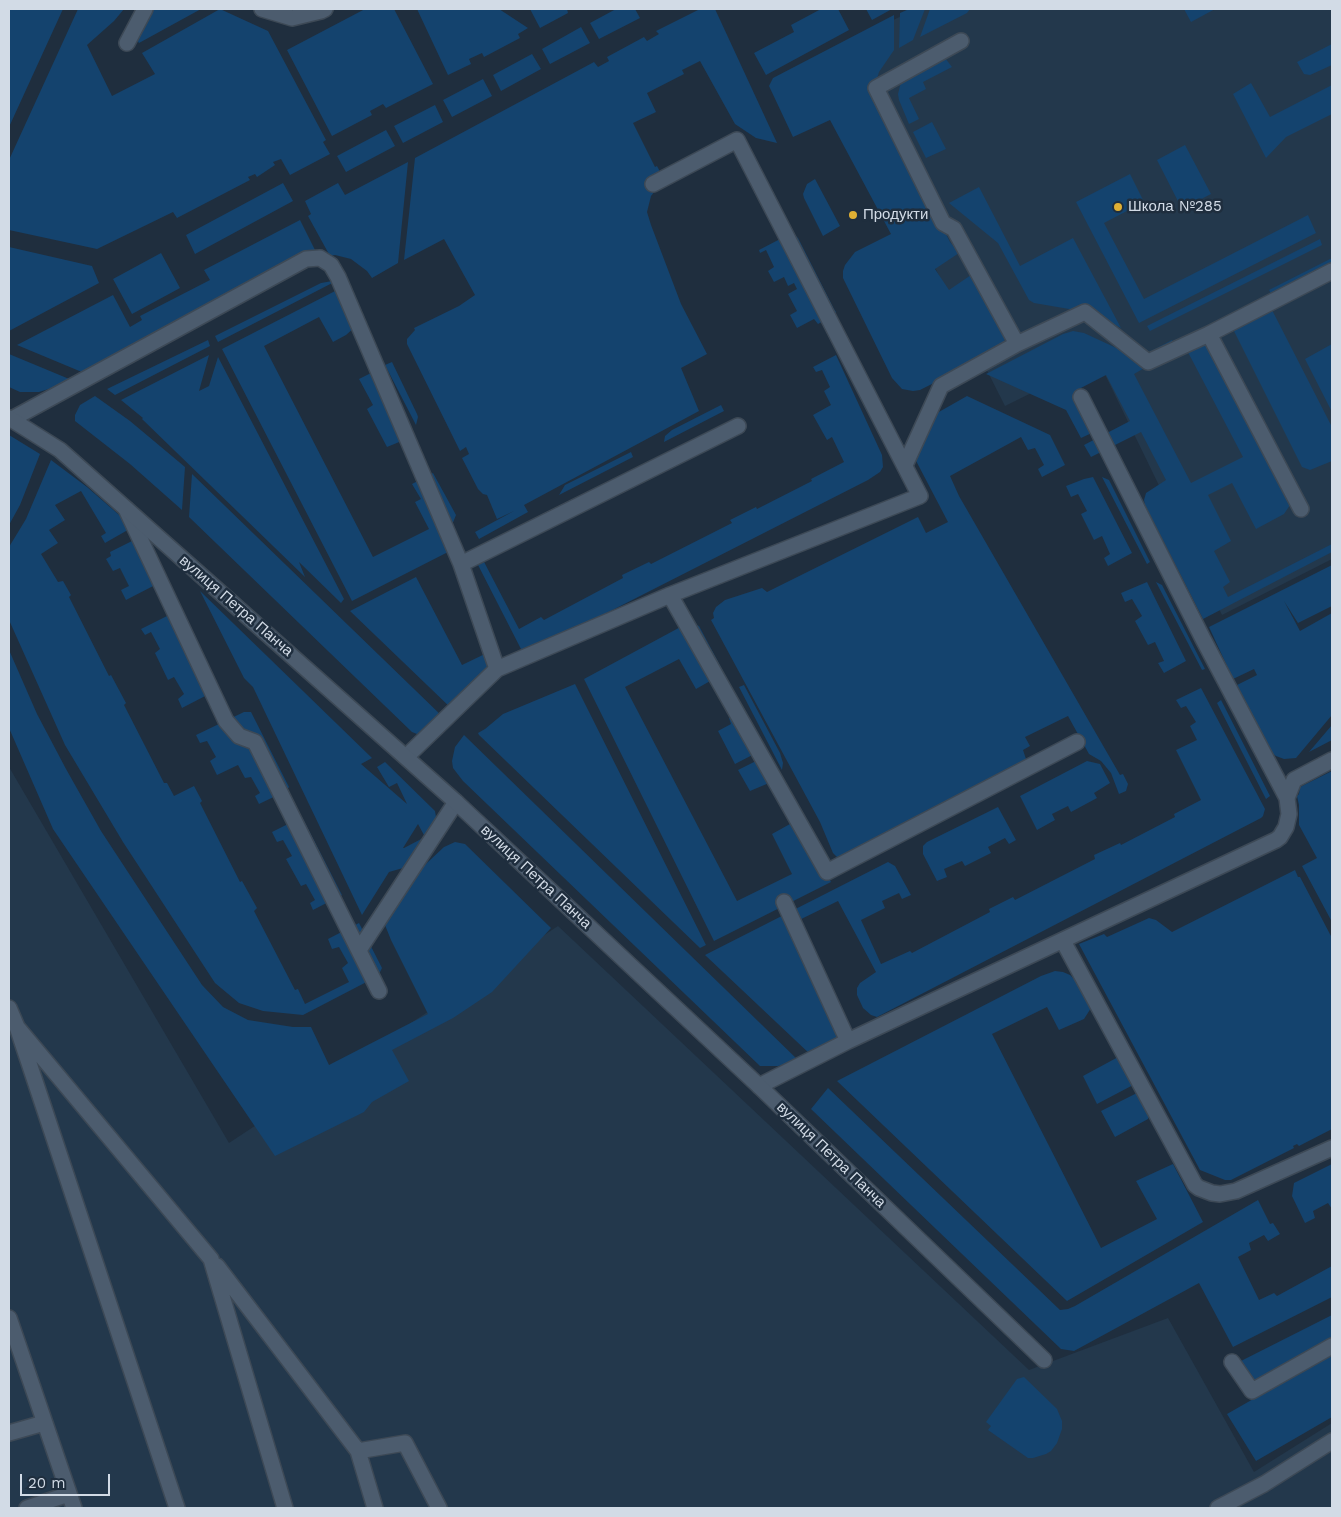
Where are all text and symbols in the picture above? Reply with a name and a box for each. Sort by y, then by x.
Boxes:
place label: Школа №285 [1128,198,1222,216]
marker: Школа №285 [1112,201,1124,213]
place label: Продукти [863,206,928,224]
marker: Продукти [847,209,859,221]
street label: вулиця Петра Панча [176,552,296,660]
street label: вулиця Петра Панча [477,821,595,933]
street label: вулиця Петра Панча [773,1098,889,1212]
scale bar [22,1464,112,1496]
text: 20 m [28,1474,66,1492]

